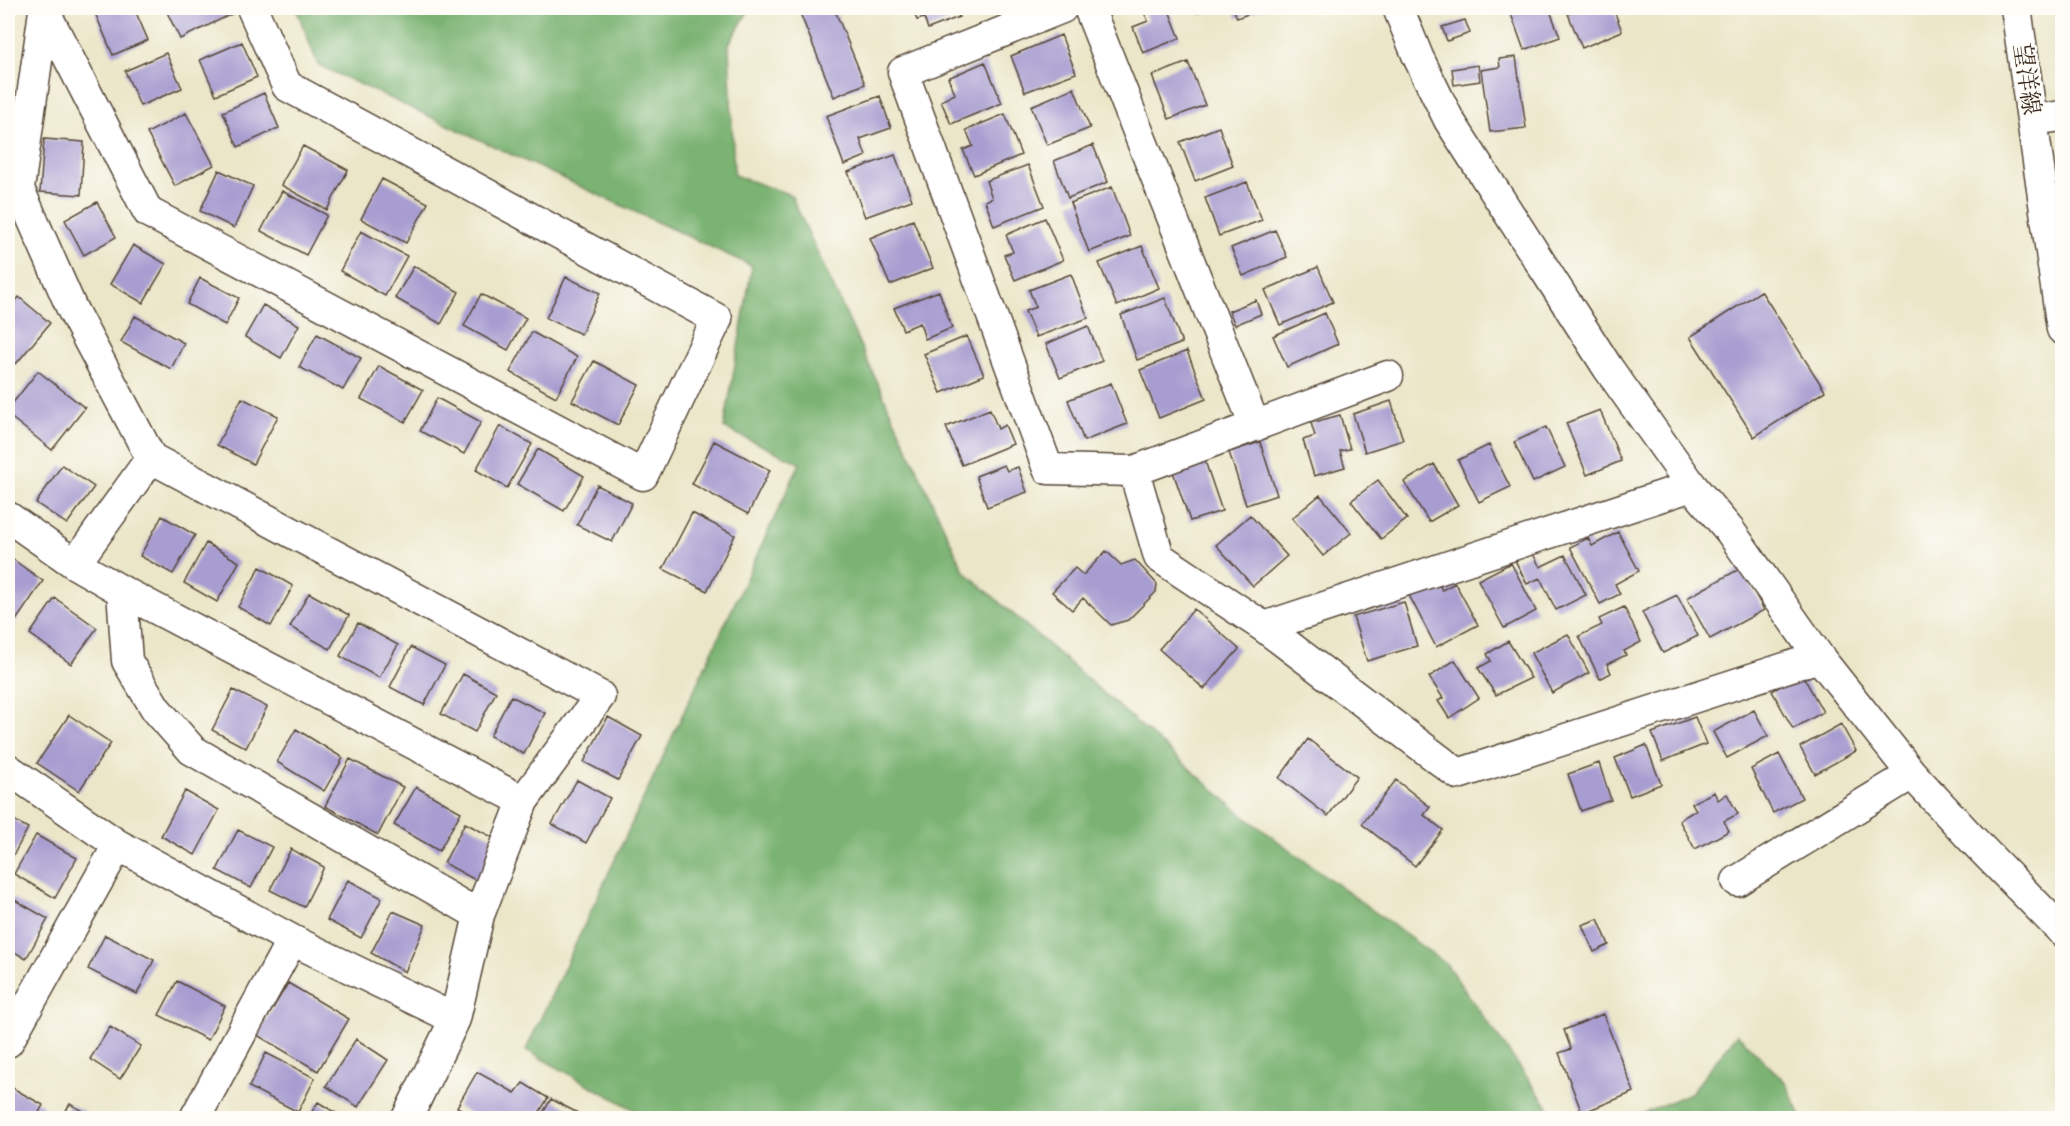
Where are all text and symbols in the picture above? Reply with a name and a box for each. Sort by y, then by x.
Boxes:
street label: 望洋線 [2005,41,2050,117]

